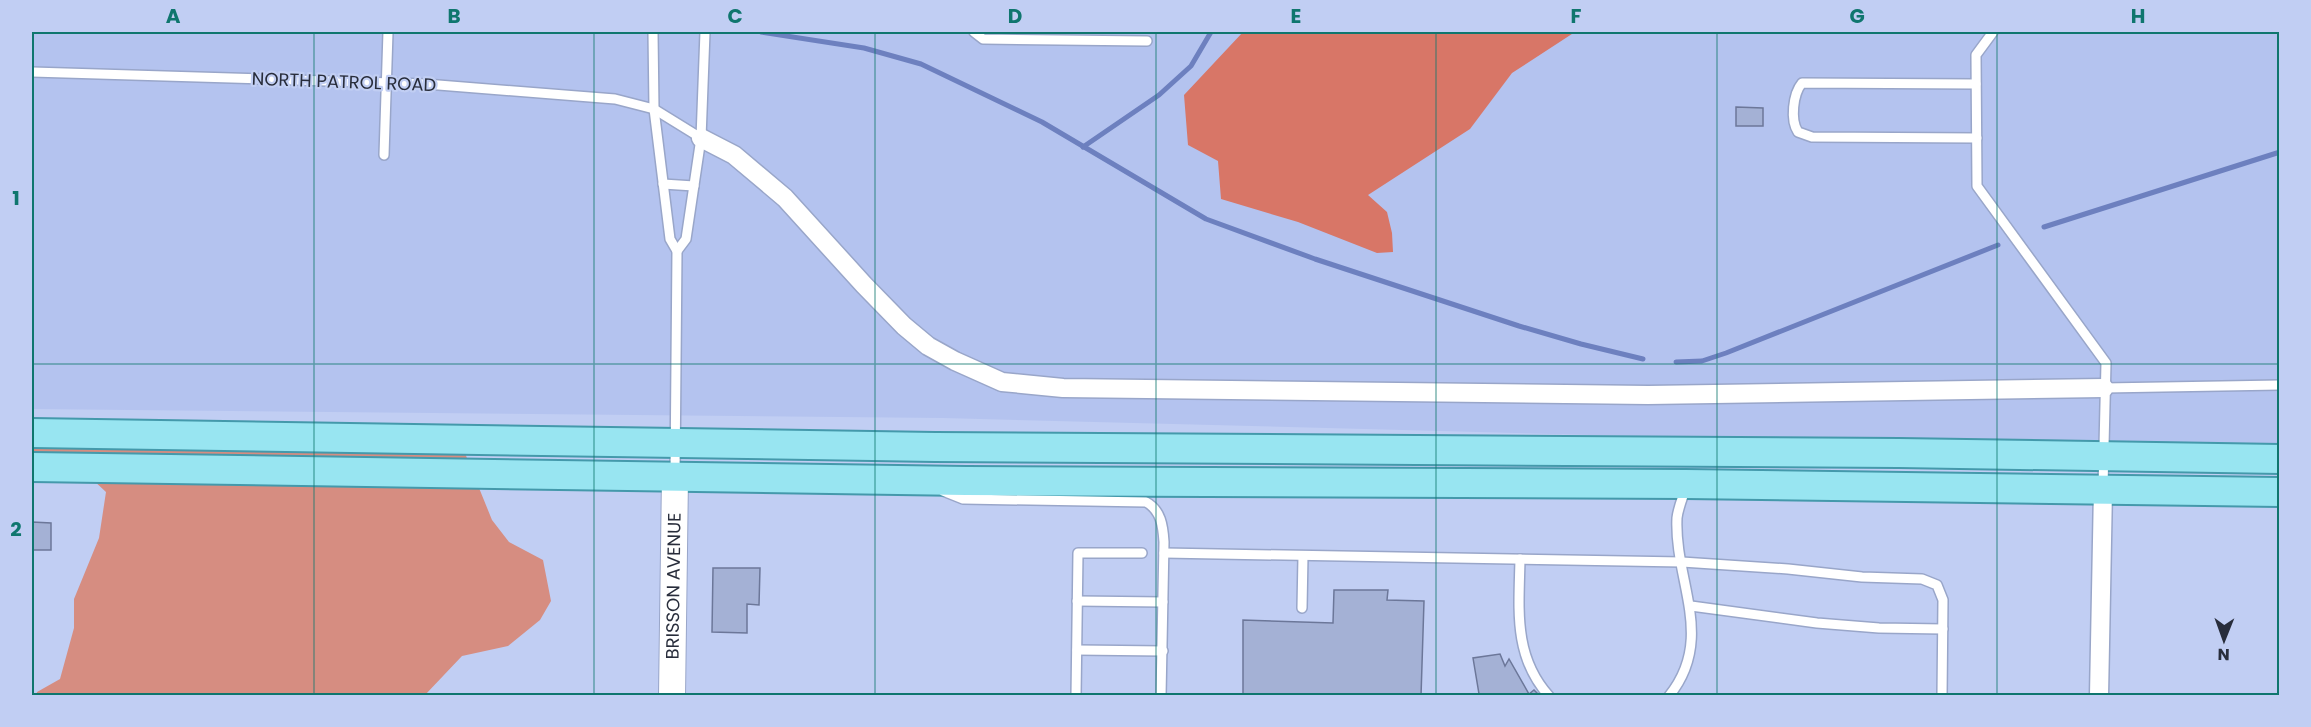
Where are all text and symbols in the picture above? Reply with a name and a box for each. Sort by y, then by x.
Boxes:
text: A [166,2,181,30]
text: B [447,2,461,30]
text: C [727,2,743,30]
text: D [1008,2,1022,30]
text: E [1291,2,1301,30]
text: F [1571,2,1582,30]
text: G [1849,2,1865,30]
text: H [2131,2,2145,30]
street label: NORTH PATROL ROAD [251,66,437,97]
text: 1 [12,184,20,212]
street label: BRISSON AVENUE [660,512,687,660]
text: 2 [10,515,22,543]
north arrow [2194,610,2254,670]
text: N [2218,643,2230,666]

